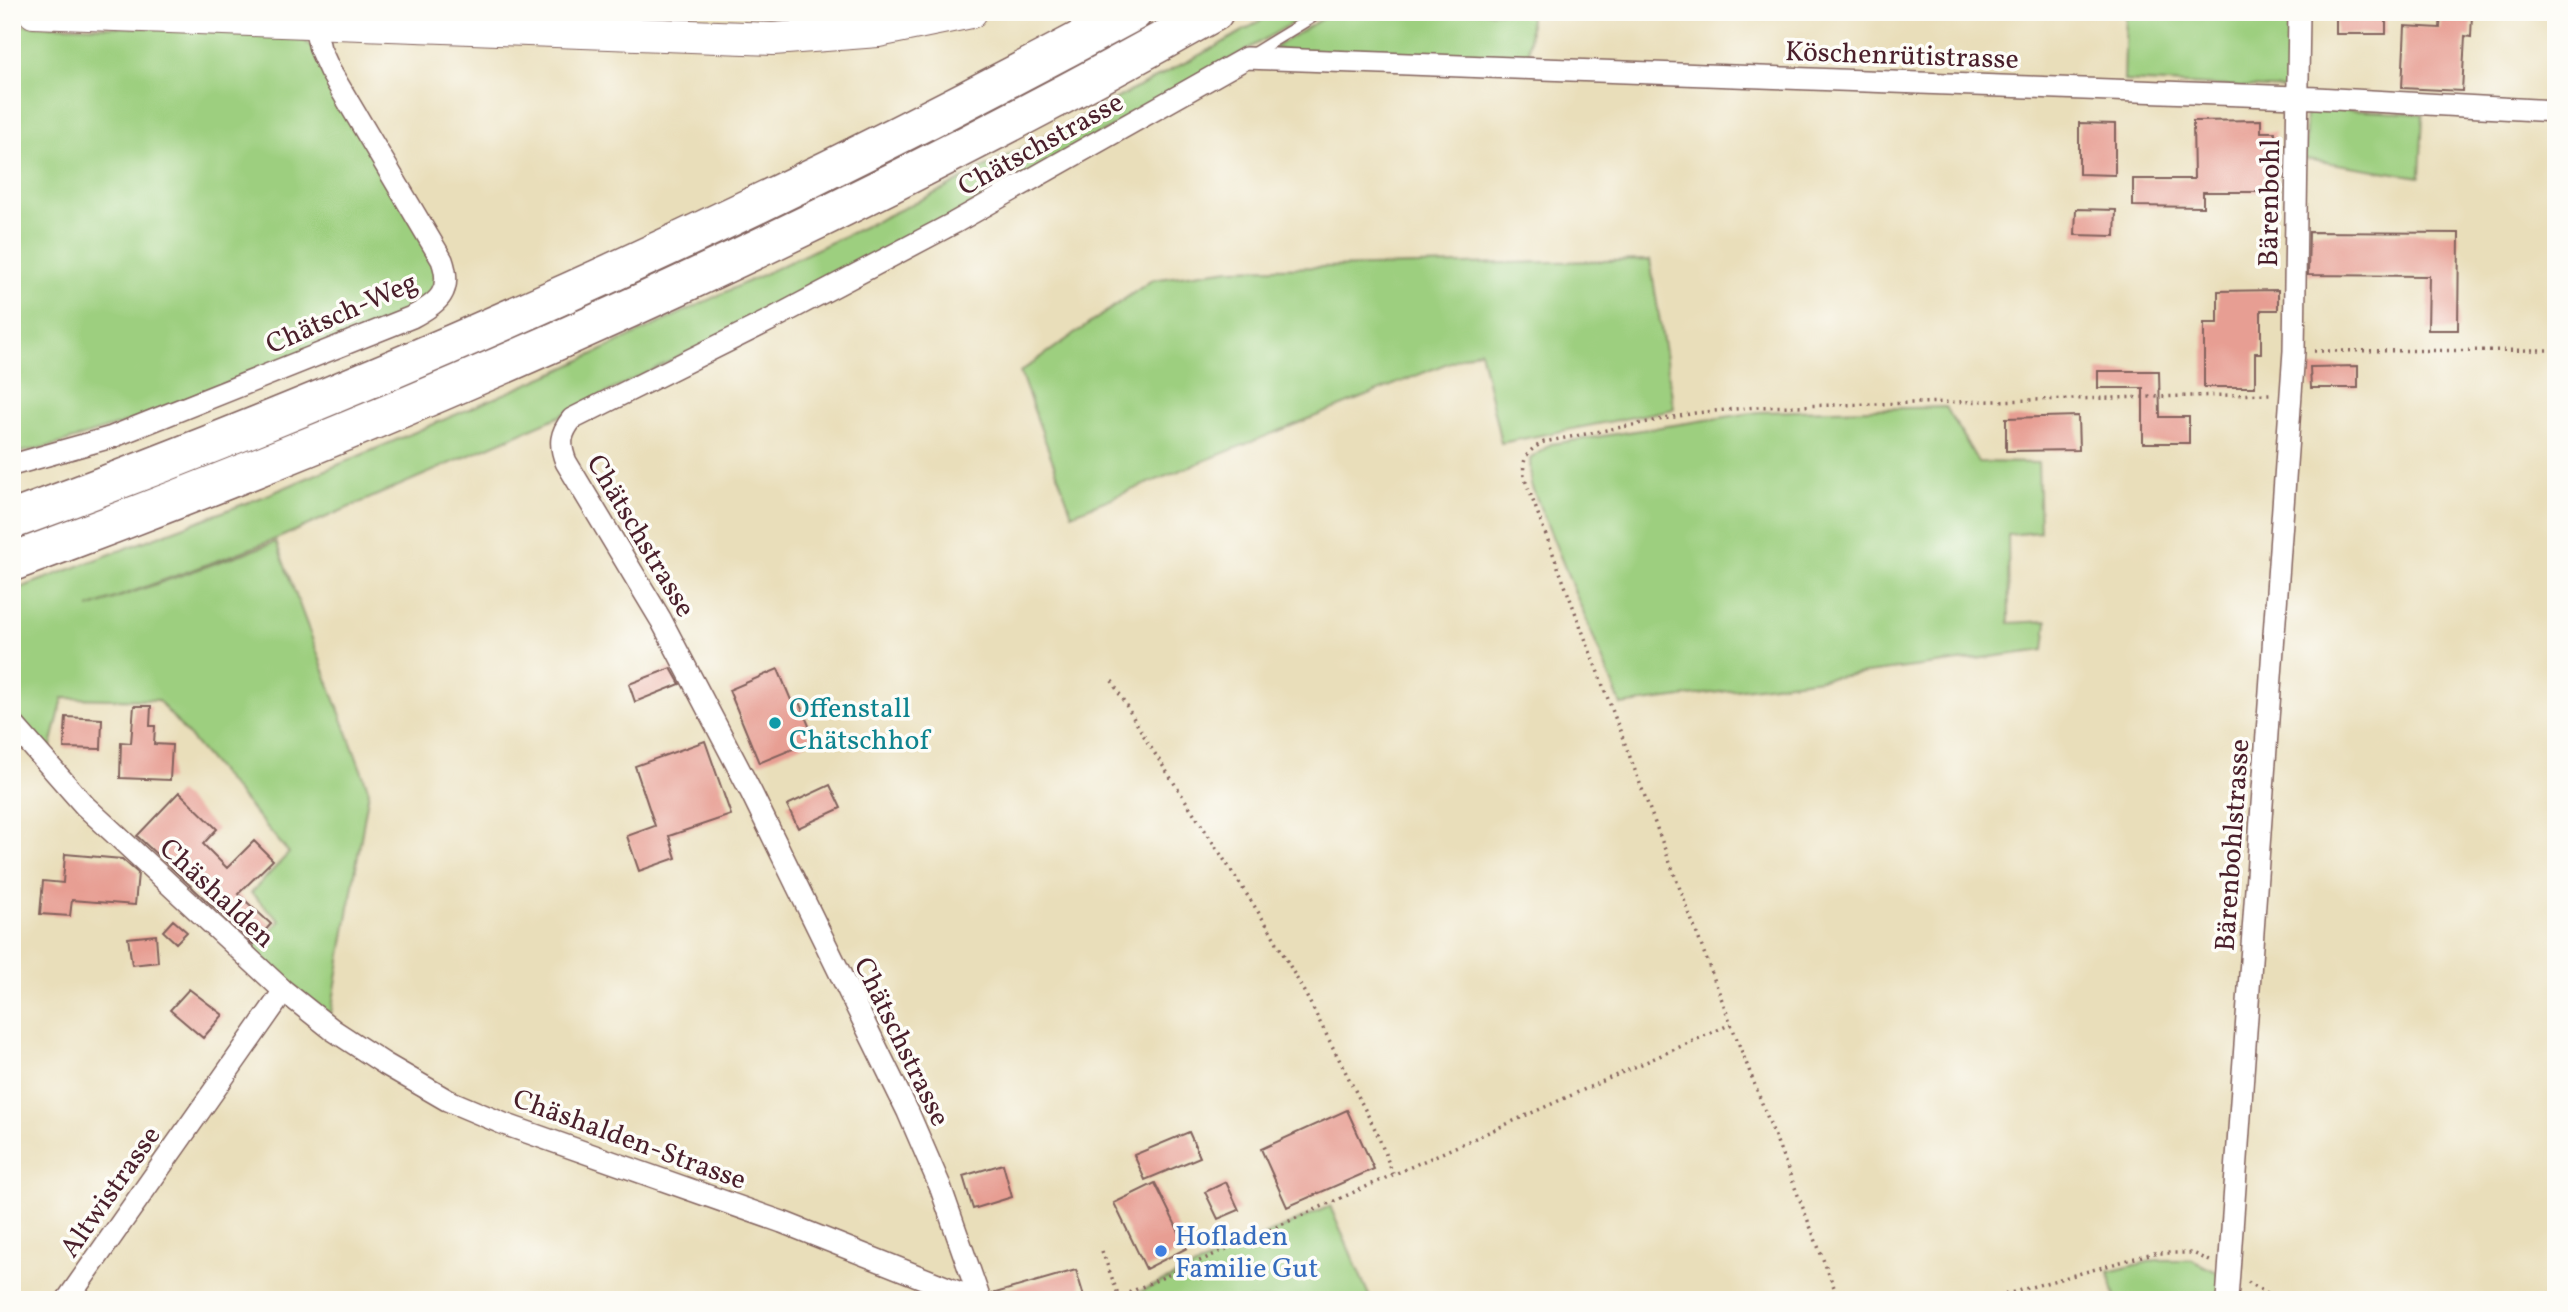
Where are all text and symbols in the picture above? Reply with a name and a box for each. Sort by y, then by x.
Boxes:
street label: Köschenrütistrasse [1784,33,2019,80]
street label: Chätschstrasse [951,84,1131,207]
street label: Bärenbohl [2250,139,2291,267]
street label: Chätsch-Weg [260,264,424,365]
street label: Chätschstrasse [576,448,704,625]
place label: Offenstall Chätschhof [789,690,931,761]
marker: Offenstall Chätschhof [767,715,783,731]
street label: Bärenbohlstrasse [2207,738,2260,953]
street label: Chäshalden [150,830,283,958]
street label: Chätschstrasse [843,951,959,1133]
street label: Chäshalden-Strasse [507,1080,751,1201]
street label: Altwistrasse [51,1119,171,1266]
place label: Hofladen Familie Gut [1175,1218,1318,1289]
marker: Hofladen Familie Gut [1153,1243,1169,1259]

